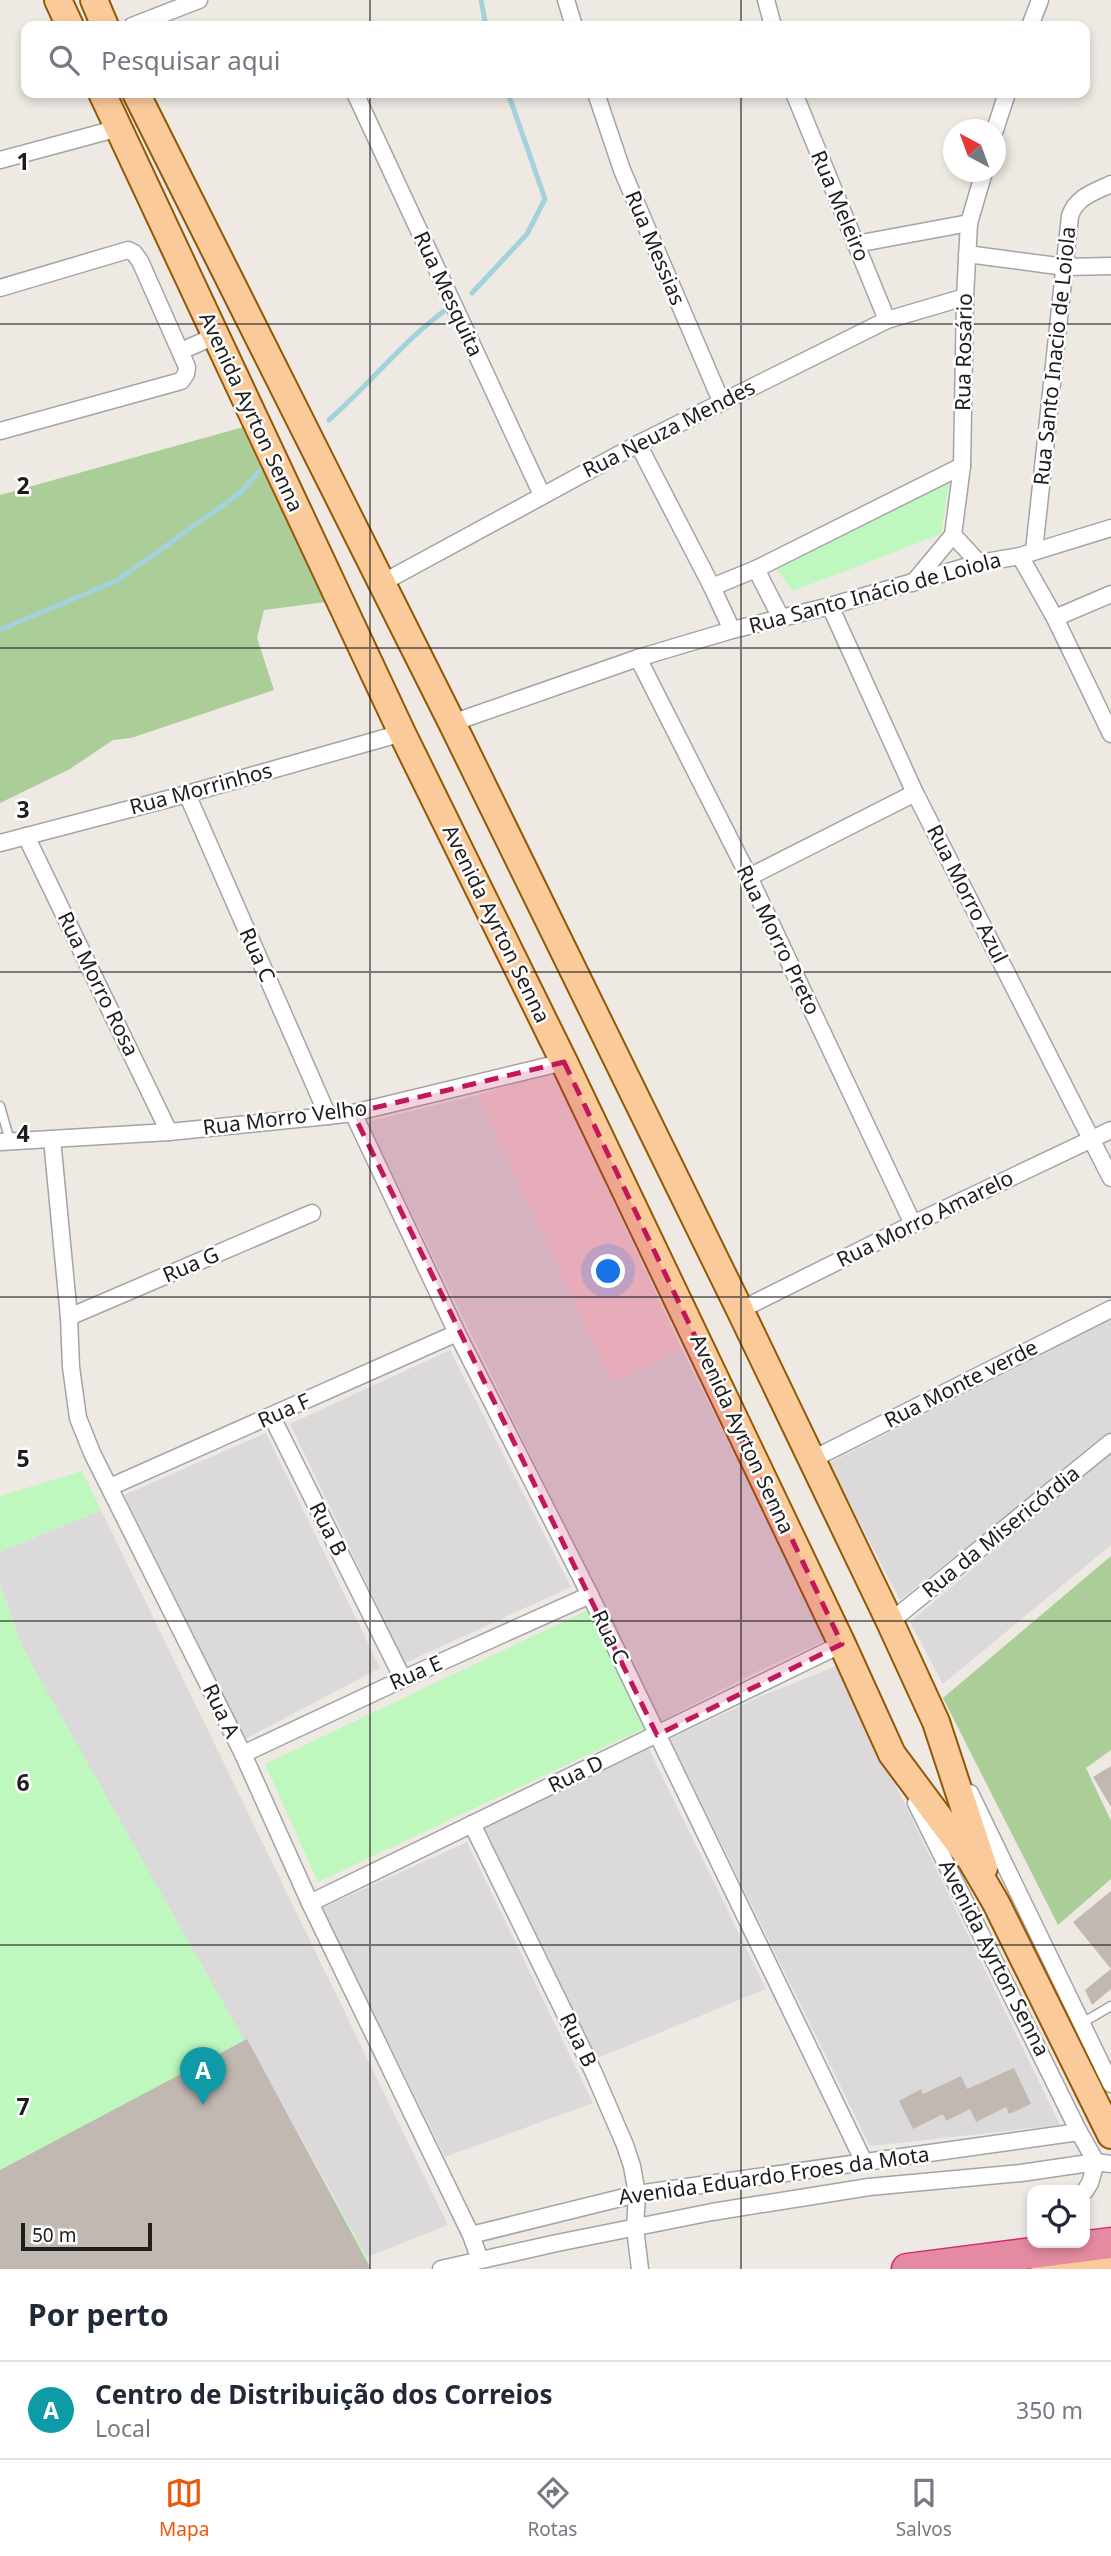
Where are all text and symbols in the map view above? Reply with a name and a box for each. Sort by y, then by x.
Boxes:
search box [21,21,1090,98]
icon: search [45,41,83,79]
text: Pesquisar aqui [101,42,281,78]
north arrow [943,119,1006,182]
text: 1 [16,145,30,177]
street label: Rua Meleiro [805,146,877,265]
street label: Rua Messias [619,186,693,309]
street label: Rua Santo Inacio de Loiola [1026,225,1082,487]
street label: Rua Mesquita [408,227,490,361]
street label: Rua Rosário [948,293,978,411]
street label: Avenida Ayrton Senna [193,307,310,516]
street label: Rua Neuza Mendes [578,373,759,484]
text: 2 [16,469,30,501]
street label: Rua Santo Inácio de Loiola [745,545,1004,639]
street label: Rua Morrinhos [126,756,275,821]
text: 3 [16,793,30,825]
street label: Avenida Ayrton Senna [437,820,557,1027]
street label: Rua Morro Azul [921,820,1015,968]
street label: Rua Morro Preto [731,860,827,1019]
street label: Rua Morro Rosa [52,907,146,1061]
street label: Rua C [234,923,282,986]
street label: Rua Morro Velho [201,1093,369,1141]
text: 4 [16,1117,30,1149]
street label: Rua Morro Amarelo [832,1163,1018,1273]
street label: Rua G [158,1240,223,1288]
your location [591,1254,625,1288]
street label: Avenida Ayrton Senna [684,1329,801,1538]
street label: Rua Monte verde [879,1332,1042,1434]
street label: Rua F [253,1386,314,1434]
text: 5 [16,1442,30,1474]
street label: Rua da Misericórdia [916,1459,1085,1603]
street label: Rua B [303,1497,354,1560]
street label: Rua C [586,1605,636,1668]
street label: Rua E [385,1648,446,1696]
street label: Rua A [197,1679,247,1743]
street label: Rua D [543,1748,608,1799]
text: 6 [16,1766,30,1798]
street label: Avenida Ayrton Senna [933,1854,1057,2061]
street label: Rua B [554,2008,604,2071]
pin: A [180,2047,226,2105]
text: 7 [16,2090,30,2122]
street label: Avenida Eduardo Froes da Mota [617,2139,931,2211]
map controls [1027,2185,1090,2248]
button: locate [1027,2185,1090,2248]
scale bar [21,2220,152,2252]
text: 50 m [32,2222,76,2248]
text: Por perto [28,2294,169,2335]
text: Centro de Distribuição dos Correios [95,2376,553,2412]
text: A [43,2394,59,2426]
text: 350 m [1016,2394,1083,2426]
text: Local [95,2412,151,2444]
tab: Mapa [159,2474,209,2542]
tab: Rotas [528,2474,577,2542]
tab: Salvos [896,2474,952,2542]

